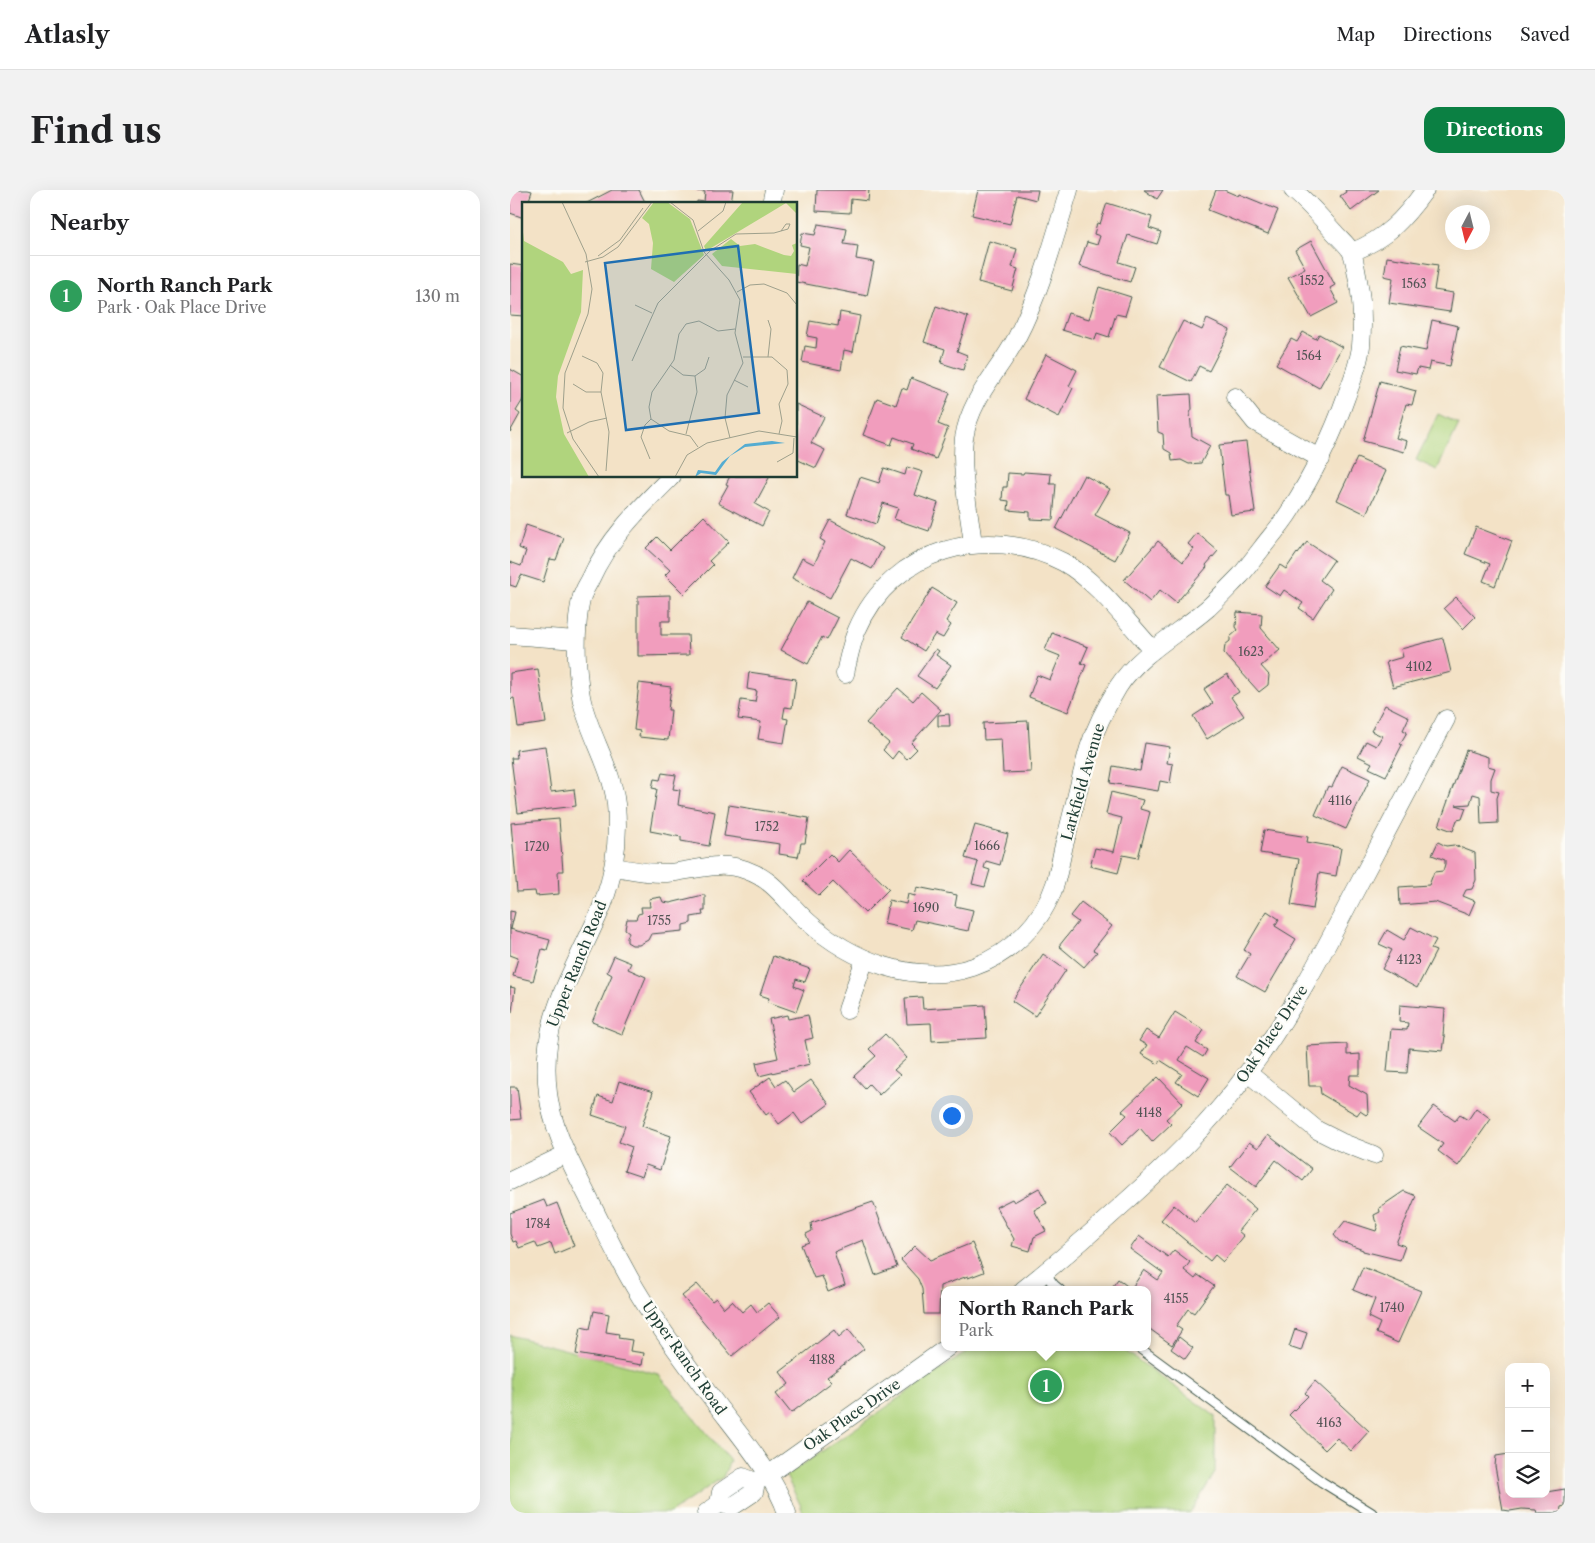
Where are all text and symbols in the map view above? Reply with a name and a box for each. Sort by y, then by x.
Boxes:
text: Atlasly [25,20,109,49]
text: Map [1336,24,1375,46]
text: Directions [1403,24,1492,46]
text: Saved [1520,24,1570,46]
button: Directions [1424,107,1565,153]
text: Find us [30,109,162,152]
inset map [522,202,798,478]
north arrow [1445,205,1490,250]
text: Nearby [50,210,129,235]
house number: 1552 [1300,273,1325,288]
text: North Ranch Park [97,274,272,297]
house number: 1563 [1401,276,1427,291]
text: 1 [62,286,70,306]
text: 130 m [415,286,460,306]
text: Park · Oak Place Drive [97,297,266,317]
house number: 1564 [1296,348,1322,363]
house number: 1623 [1238,644,1264,659]
house number: 4102 [1406,659,1432,674]
street label: Larkfield Avenue [1057,721,1108,843]
house number: 4116 [1328,793,1352,808]
house number: 1752 [755,819,779,834]
house number: 1666 [974,838,1000,853]
house number: 1720 [524,839,550,854]
street label: Upper Ranch Road [542,898,611,1030]
house number: 1690 [913,900,939,915]
house number: 1755 [647,913,671,928]
house number: 4123 [1396,952,1422,967]
street label: Oak Place Drive [1232,981,1311,1086]
your location [939,1103,965,1129]
house number: 4148 [1136,1105,1162,1120]
house number: 1784 [525,1216,551,1231]
popup [941,1286,1151,1351]
house number: 4155 [1163,1291,1189,1306]
street label: Upper Ranch Road [638,1297,731,1418]
text: North Ranch Park [958,1297,1134,1320]
house number: 1740 [1379,1300,1405,1315]
text: Park [958,1320,993,1340]
house number: 4188 [809,1352,835,1367]
map controls [1505,1363,1550,1498]
button: + [1505,1363,1550,1408]
pin: 1 [1030,1367,1062,1405]
street label: Oak Place Drive [799,1374,904,1455]
button: − [1505,1408,1550,1453]
house number: 4163 [1316,1415,1342,1430]
button: layers [1505,1453,1550,1498]

